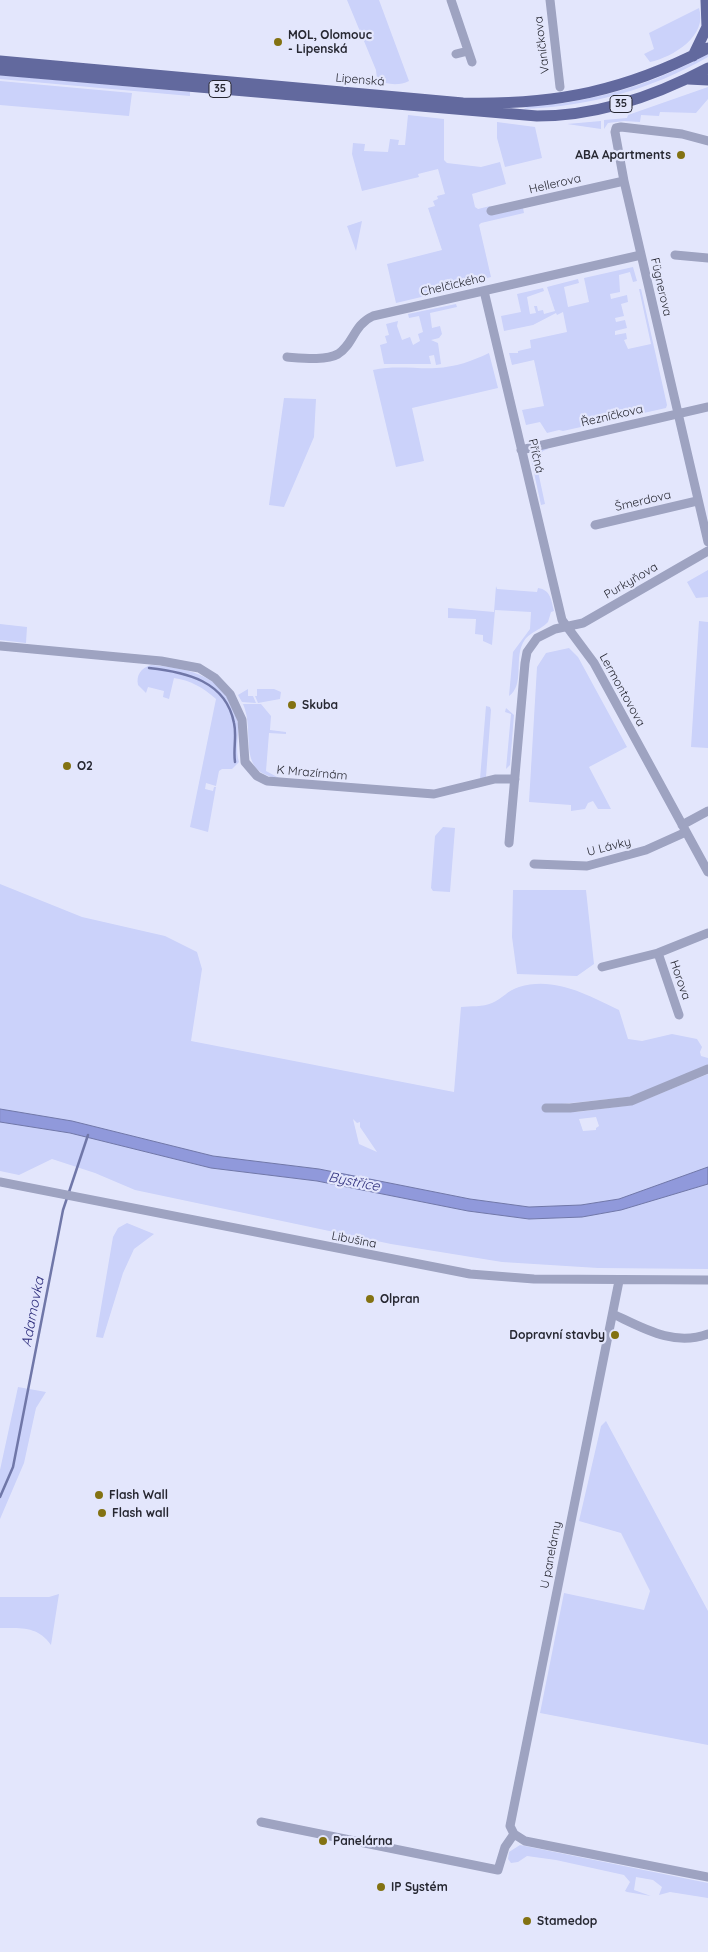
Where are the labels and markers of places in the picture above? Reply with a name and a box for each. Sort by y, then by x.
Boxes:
place label: MOL, Olomouc - Lipenská [288,28,372,56]
marker: MOL, Olomouc - Lipenská [272,36,284,48]
place label: ABA Apartments [575,148,671,162]
marker: ABA Apartments [675,149,687,161]
place label: Skuba [302,698,338,712]
marker: Skuba [286,699,298,711]
place label: O2 [77,759,93,773]
marker: O2 [61,760,73,772]
place label: Olpran [380,1292,420,1306]
marker: Olpran [364,1293,376,1305]
place label: Dopravní stavby [509,1328,605,1342]
marker: Dopravní stavby [609,1329,621,1341]
place label: Flash Wall [109,1488,168,1502]
marker: Flash Wall [93,1489,105,1501]
place label: Flash wall [112,1506,169,1520]
marker: Flash wall [96,1507,108,1519]
place label: Panelárna [333,1834,393,1848]
marker: Panelárna [317,1835,329,1847]
place label: IP Systém [391,1880,448,1894]
marker: IP Systém [375,1881,387,1893]
place label: Stamedop [537,1914,597,1928]
marker: Stamedop [521,1915,533,1927]

